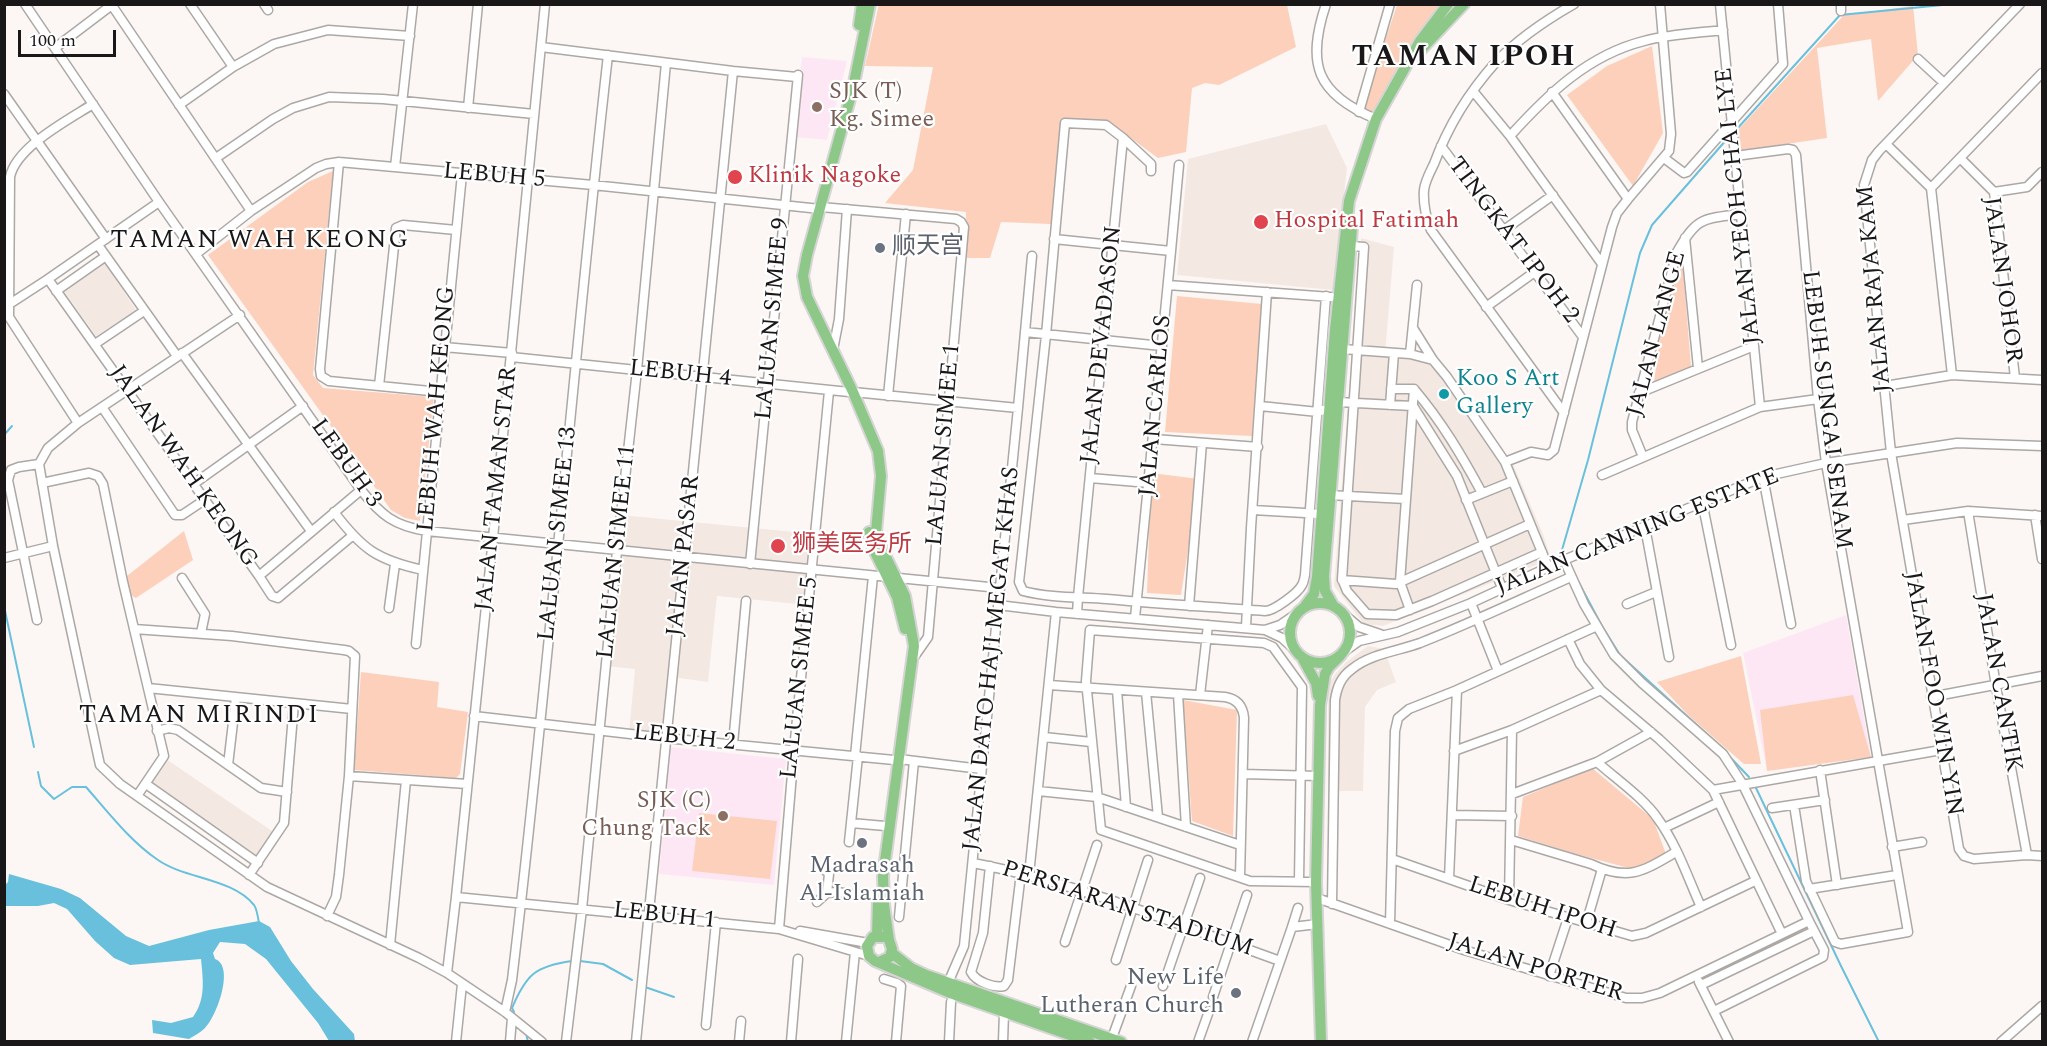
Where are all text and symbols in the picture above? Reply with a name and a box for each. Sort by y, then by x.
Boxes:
scale bar [21,18,118,56]
text: 100 m [29,27,76,54]
district label: TAMAN IPOH [1352,41,1576,77]
street label: JALAN YEOH CHAI LYE [1711,66,1769,346]
place label: SJK (T) Kg. Simee [829,79,934,135]
marker: SJK (T) Kg. Simee [810,100,824,114]
street label: TINGKAT IPOH 2 [1440,152,1584,330]
street label: LEBUH 5 [442,158,546,196]
place label: Klinik Nagoke [748,163,901,191]
marker: Klinik Nagoke [726,168,744,186]
street label: JALAN RAJA KAM [1853,184,1899,394]
street label: JALAN JOHOR [1975,195,2027,365]
place label: Hospital Fatimah [1274,208,1459,236]
marker: Hospital Fatimah [1252,213,1270,231]
street label: LALUAN SIMEE 9 [751,217,797,421]
street label: JALAN DEVADASON [1076,225,1130,465]
district label: TAMAN WAH KEONG [110,226,410,258]
place label: 顺天宫 [892,234,964,262]
marker: 顺天宫 [873,241,887,255]
street label: JALAN LANGE [1622,248,1694,420]
street label: LEBUH SUNGAI SENAM [1794,269,1856,551]
street label: LEBUH WAH KEONG [413,285,463,533]
street label: JALAN CARLOS [1135,314,1179,498]
street label: LALUAN SIMEE 1 [922,343,968,547]
street label: LEBUH 4 [627,355,733,395]
street label: JALAN WAH KEONG [101,360,263,574]
street label: JALAN TAMAN STAR [471,365,525,613]
place label: Koo S Art Gallery [1456,366,1560,422]
marker: Koo S Art Gallery [1437,387,1451,401]
street label: LEBUH 3 [303,414,387,514]
street label: LALUAN SIMEE 13 [533,425,585,643]
street label: LALUAN SIMEE 11 [592,443,644,661]
street label: JALAN CANNING ESTATE [1492,463,1784,603]
street label: JALAN DATO HAJI MEGAT KHAS [958,465,1028,853]
street label: JALAN PASAR [662,474,708,638]
place label: 狮美医务所 [792,532,912,560]
marker: 狮美医务所 [769,537,787,555]
street label: JALAN FOO WIN YIN [1896,569,1968,819]
street label: LALUAN SIMEE 5 [776,575,826,781]
street label: JALAN CANTIK [1967,591,2027,775]
district label: TAMAN MIRINDI [79,701,319,733]
street label: LEBUH 2 [631,719,737,759]
place label: SJK (C) Chung Tack [581,788,711,844]
marker: SJK (C) Chung Tack [716,809,730,823]
marker: Madrasah Al-Islamiah [855,836,869,850]
place label: Madrasah Al-Islamiah [799,853,925,909]
street label: PERSIARAN STADIUM [998,856,1256,964]
street label: LEBUH IPOH [1464,871,1620,947]
street label: LEBUH 1 [611,897,717,937]
street label: JALAN PORTER [1444,929,1626,1009]
place label: New Life Lutheran Church [1040,965,1224,1021]
marker: New Life Lutheran Church [1229,986,1243,1000]

